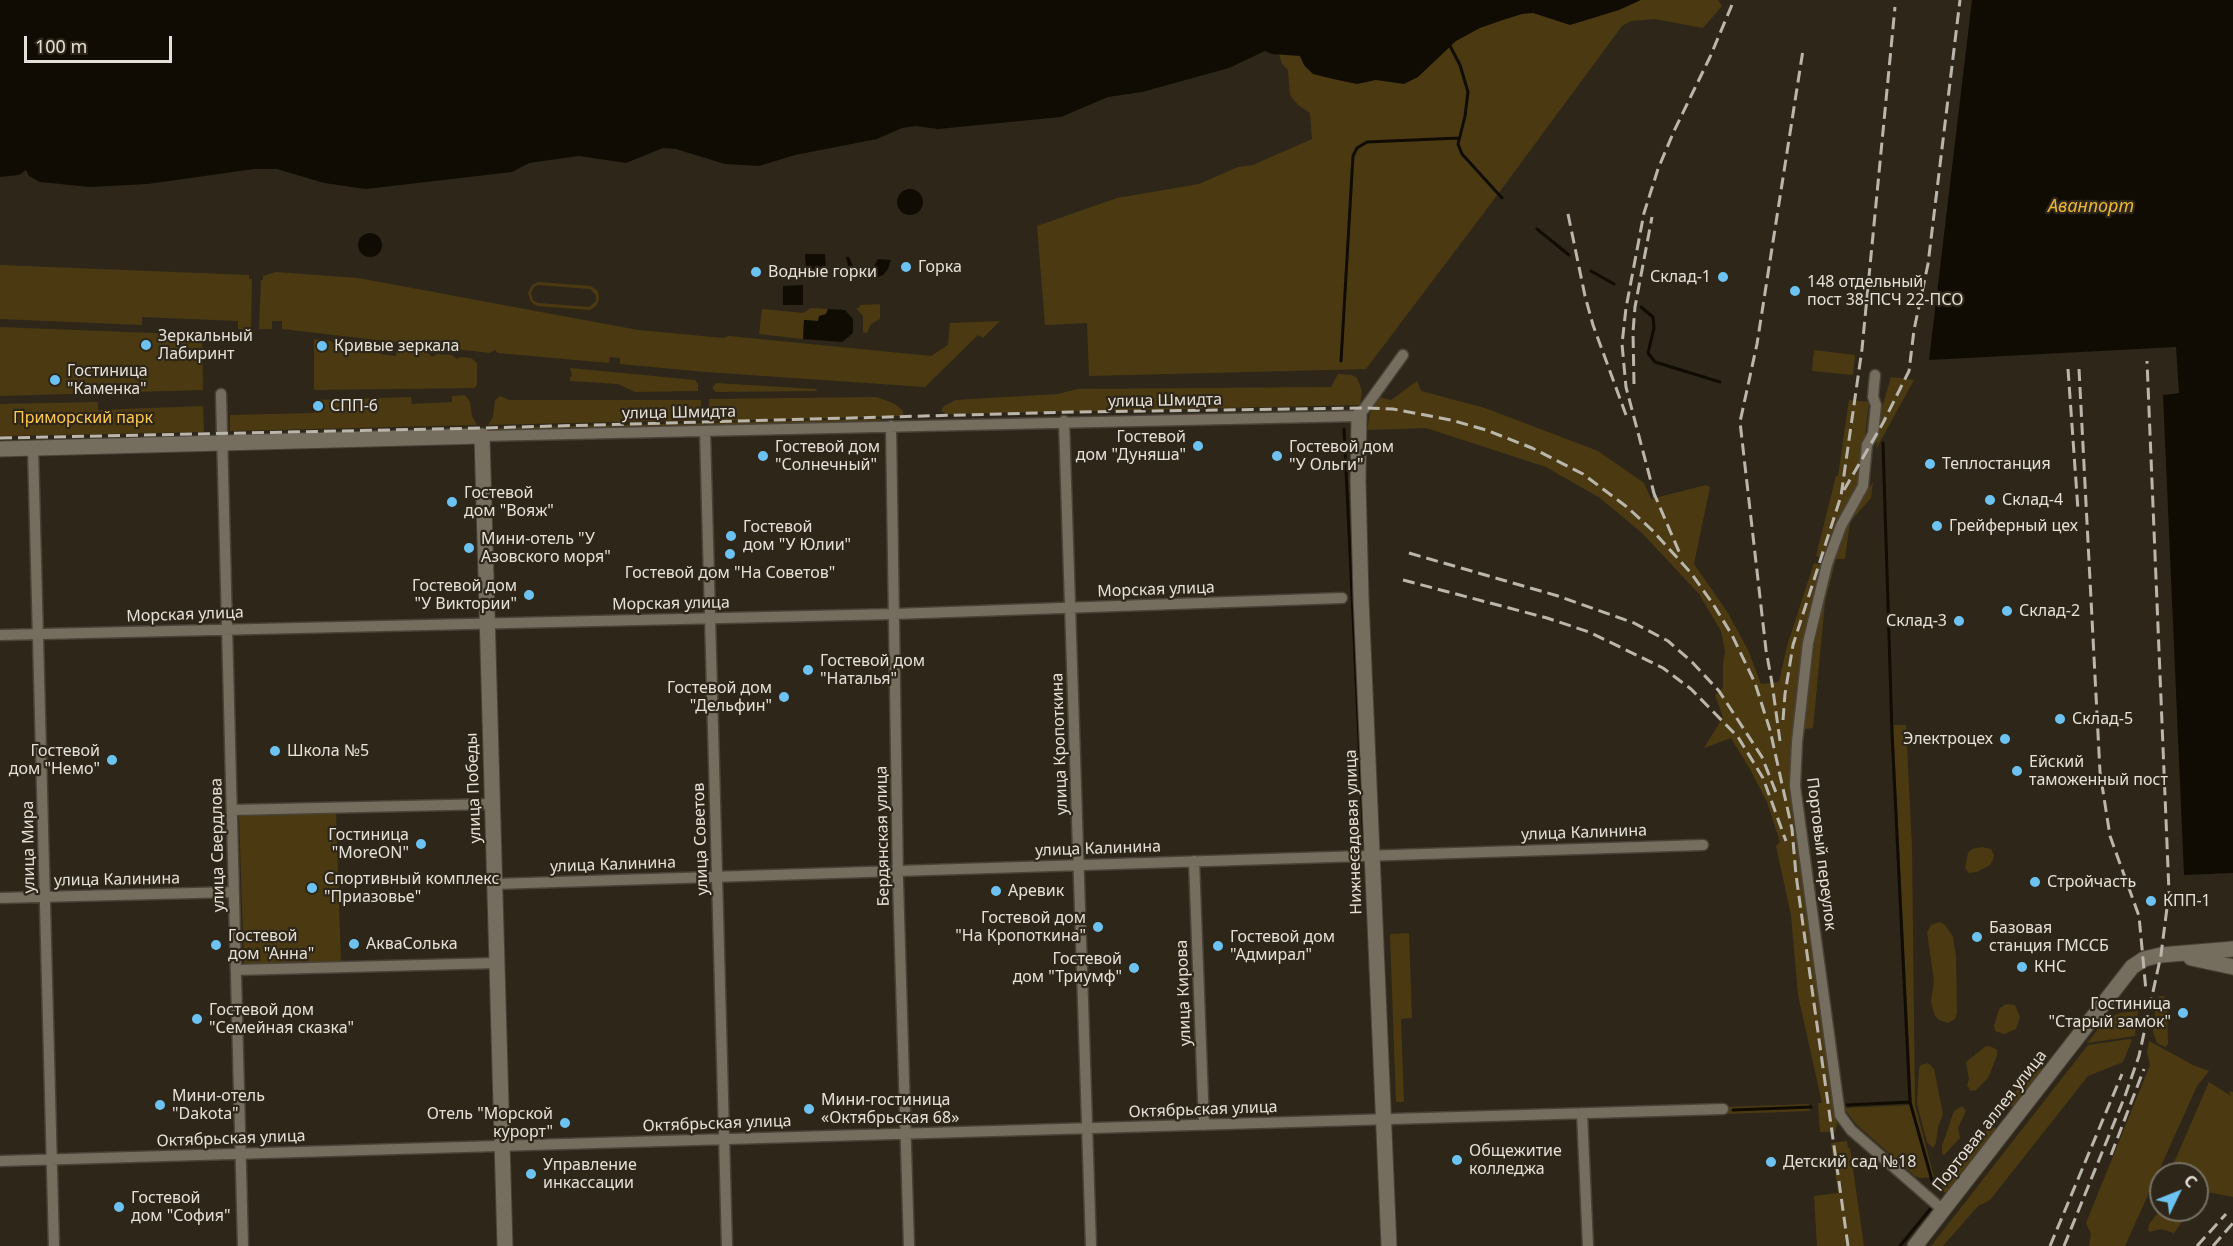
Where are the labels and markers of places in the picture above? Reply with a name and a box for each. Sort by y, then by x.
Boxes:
place label: Горка [918,257,962,277]
marker: Горка [899,260,913,274]
place label: Водные горки [768,262,877,282]
marker: Водные горки [749,265,763,279]
place label: Склад-1 [1650,267,1711,287]
marker: Склад-1 [1716,270,1730,284]
place label: 148 отдельный пост 38-ПСЧ 22-ПСО [1807,272,1963,310]
marker: 148 отдельный пост 38-ПСЧ 22-ПСО [1788,284,1802,298]
place label: Зеркальный Лабиринт [158,326,253,364]
place label: Кривые зеркала [334,336,460,356]
marker: Зеркальный Лабиринт [139,338,153,352]
marker: Кривые зеркала [315,339,329,353]
place label: Гостиница "Каменка" [67,361,148,399]
marker: Гостиница "Каменка" [48,373,62,387]
place label: СПП-6 [330,396,378,416]
marker: СПП-6 [311,399,325,413]
place label: Гостевой дом "Дуняша" [1076,427,1186,465]
place label: Гостевой дом "Солнечный" [775,437,880,475]
place label: Гостевой дом "У Ольги" [1289,437,1394,475]
marker: Гостевой дом "Дуняша" [1191,439,1205,453]
marker: Гостевой дом "Солнечный" [756,449,770,463]
marker: Гостевой дом "У Ольги" [1270,449,1284,463]
place label: Теплостанция [1942,454,2051,474]
marker: Теплостанция [1923,457,1937,471]
place label: Гостевой дом "Вояж" [464,483,554,521]
place label: Склад-4 [2002,490,2063,510]
marker: Склад-4 [1983,493,1997,507]
marker: Гостевой дом "Вояж" [445,495,459,509]
place label: Грейферный цех [1949,516,2078,536]
place label: Гостевой дом "У Юлии" [743,517,851,555]
marker: Грейферный цех [1930,519,1944,533]
place label: Мини-отель "У Азовского моря" [481,529,611,567]
marker: Гостевой дом "У Юлии" [724,529,738,543]
marker: Мини-отель "У Азовского моря" [462,541,476,555]
marker: Гостевой дом "На Советов" [723,547,737,561]
place label: Гостевой дом "На Советов" [625,563,835,583]
place label: Гостевой дом "У Виктории" [412,576,517,614]
marker: Гостевой дом "У Виктории" [522,588,536,602]
place label: Склад-2 [2019,601,2080,621]
marker: Склад-2 [2000,604,2014,618]
place label: Склад-3 [1886,611,1947,631]
marker: Склад-3 [1952,614,1966,628]
place label: Гостевой дом "Наталья" [820,651,925,689]
marker: Гостевой дом "Наталья" [801,663,815,677]
place label: Гостевой дом "Дельфин" [667,678,772,716]
marker: Гостевой дом "Дельфин" [777,690,791,704]
place label: Склад-5 [2072,709,2133,729]
marker: Склад-5 [2053,712,2067,726]
place label: Электроцех [1903,729,1993,749]
marker: Электроцех [1998,732,2012,746]
place label: Гостевой дом "Немо" [9,741,100,779]
place label: Школа №5 [287,741,369,761]
marker: Школа №5 [268,744,282,758]
place label: Ейский таможенный пост [2029,752,2168,790]
marker: Гостевой дом "Немо" [105,753,119,767]
marker: Ейский таможенный пост [2010,764,2024,778]
place label: Гостиница "MoreON" [328,825,409,863]
marker: Гостиница "MoreON" [414,837,428,851]
place label: Спортивный комплекс "Приазовье" [324,869,499,907]
place label: Стройчасть [2047,872,2136,892]
marker: Стройчасть [2028,875,2042,889]
marker: Спортивный комплекс "Приазовье" [305,881,319,895]
place label: Аревик [1008,881,1064,901]
marker: Аревик [989,884,1003,898]
place label: КПП-1 [2163,891,2211,911]
marker: КПП-1 [2144,894,2158,908]
place label: Гостевой дом "На Кропоткина" [955,908,1086,946]
place label: Базовая станция ГМССБ [1989,918,2109,956]
marker: Гостевой дом "На Кропоткина" [1091,920,1105,934]
place label: Гостевой дом "Анна" [228,926,314,964]
place label: Гостевой дом "Адмирал" [1230,927,1335,965]
marker: Базовая станция ГМССБ [1970,930,1984,944]
place label: АкваСолька [366,934,458,954]
marker: АкваСолька [347,937,361,951]
marker: Гостевой дом "Анна" [209,938,223,952]
marker: Гостевой дом "Адмирал" [1211,939,1225,953]
place label: Гостевой дом "Триумф" [1013,949,1122,987]
place label: КНС [2034,957,2066,977]
marker: КНС [2015,960,2029,974]
marker: Гостевой дом "Триумф" [1127,961,1141,975]
place label: Гостиница "Старый замок" [2048,994,2171,1032]
place label: Гостевой дом "Семейная сказка" [209,1000,354,1038]
marker: Гостиница "Старый замок" [2176,1006,2190,1020]
marker: Гостевой дом "Семейная сказка" [190,1012,204,1026]
place label: Мини-отель "Dakota" [172,1086,265,1124]
place label: Мини-гостиница «Октябрьская 68» [821,1090,959,1128]
marker: Мини-отель "Dakota" [153,1098,167,1112]
marker: Мини-гостиница «Октябрьская 68» [802,1102,816,1116]
place label: Отель "Морской курорт" [427,1104,553,1142]
marker: Отель "Морской курорт" [558,1116,572,1130]
place label: Общежитие колледжа [1469,1141,1562,1179]
place label: Детский сад №18 [1783,1152,1916,1172]
marker: Общежитие колледжа [1450,1153,1464,1167]
place label: Управление инкассации [543,1155,637,1193]
marker: Детский сад №18 [1764,1155,1778,1169]
marker: Управление инкассации [524,1167,538,1181]
place label: Гостевой дом "София" [131,1188,230,1226]
marker: Гостевой дом "София" [112,1200,126,1214]

